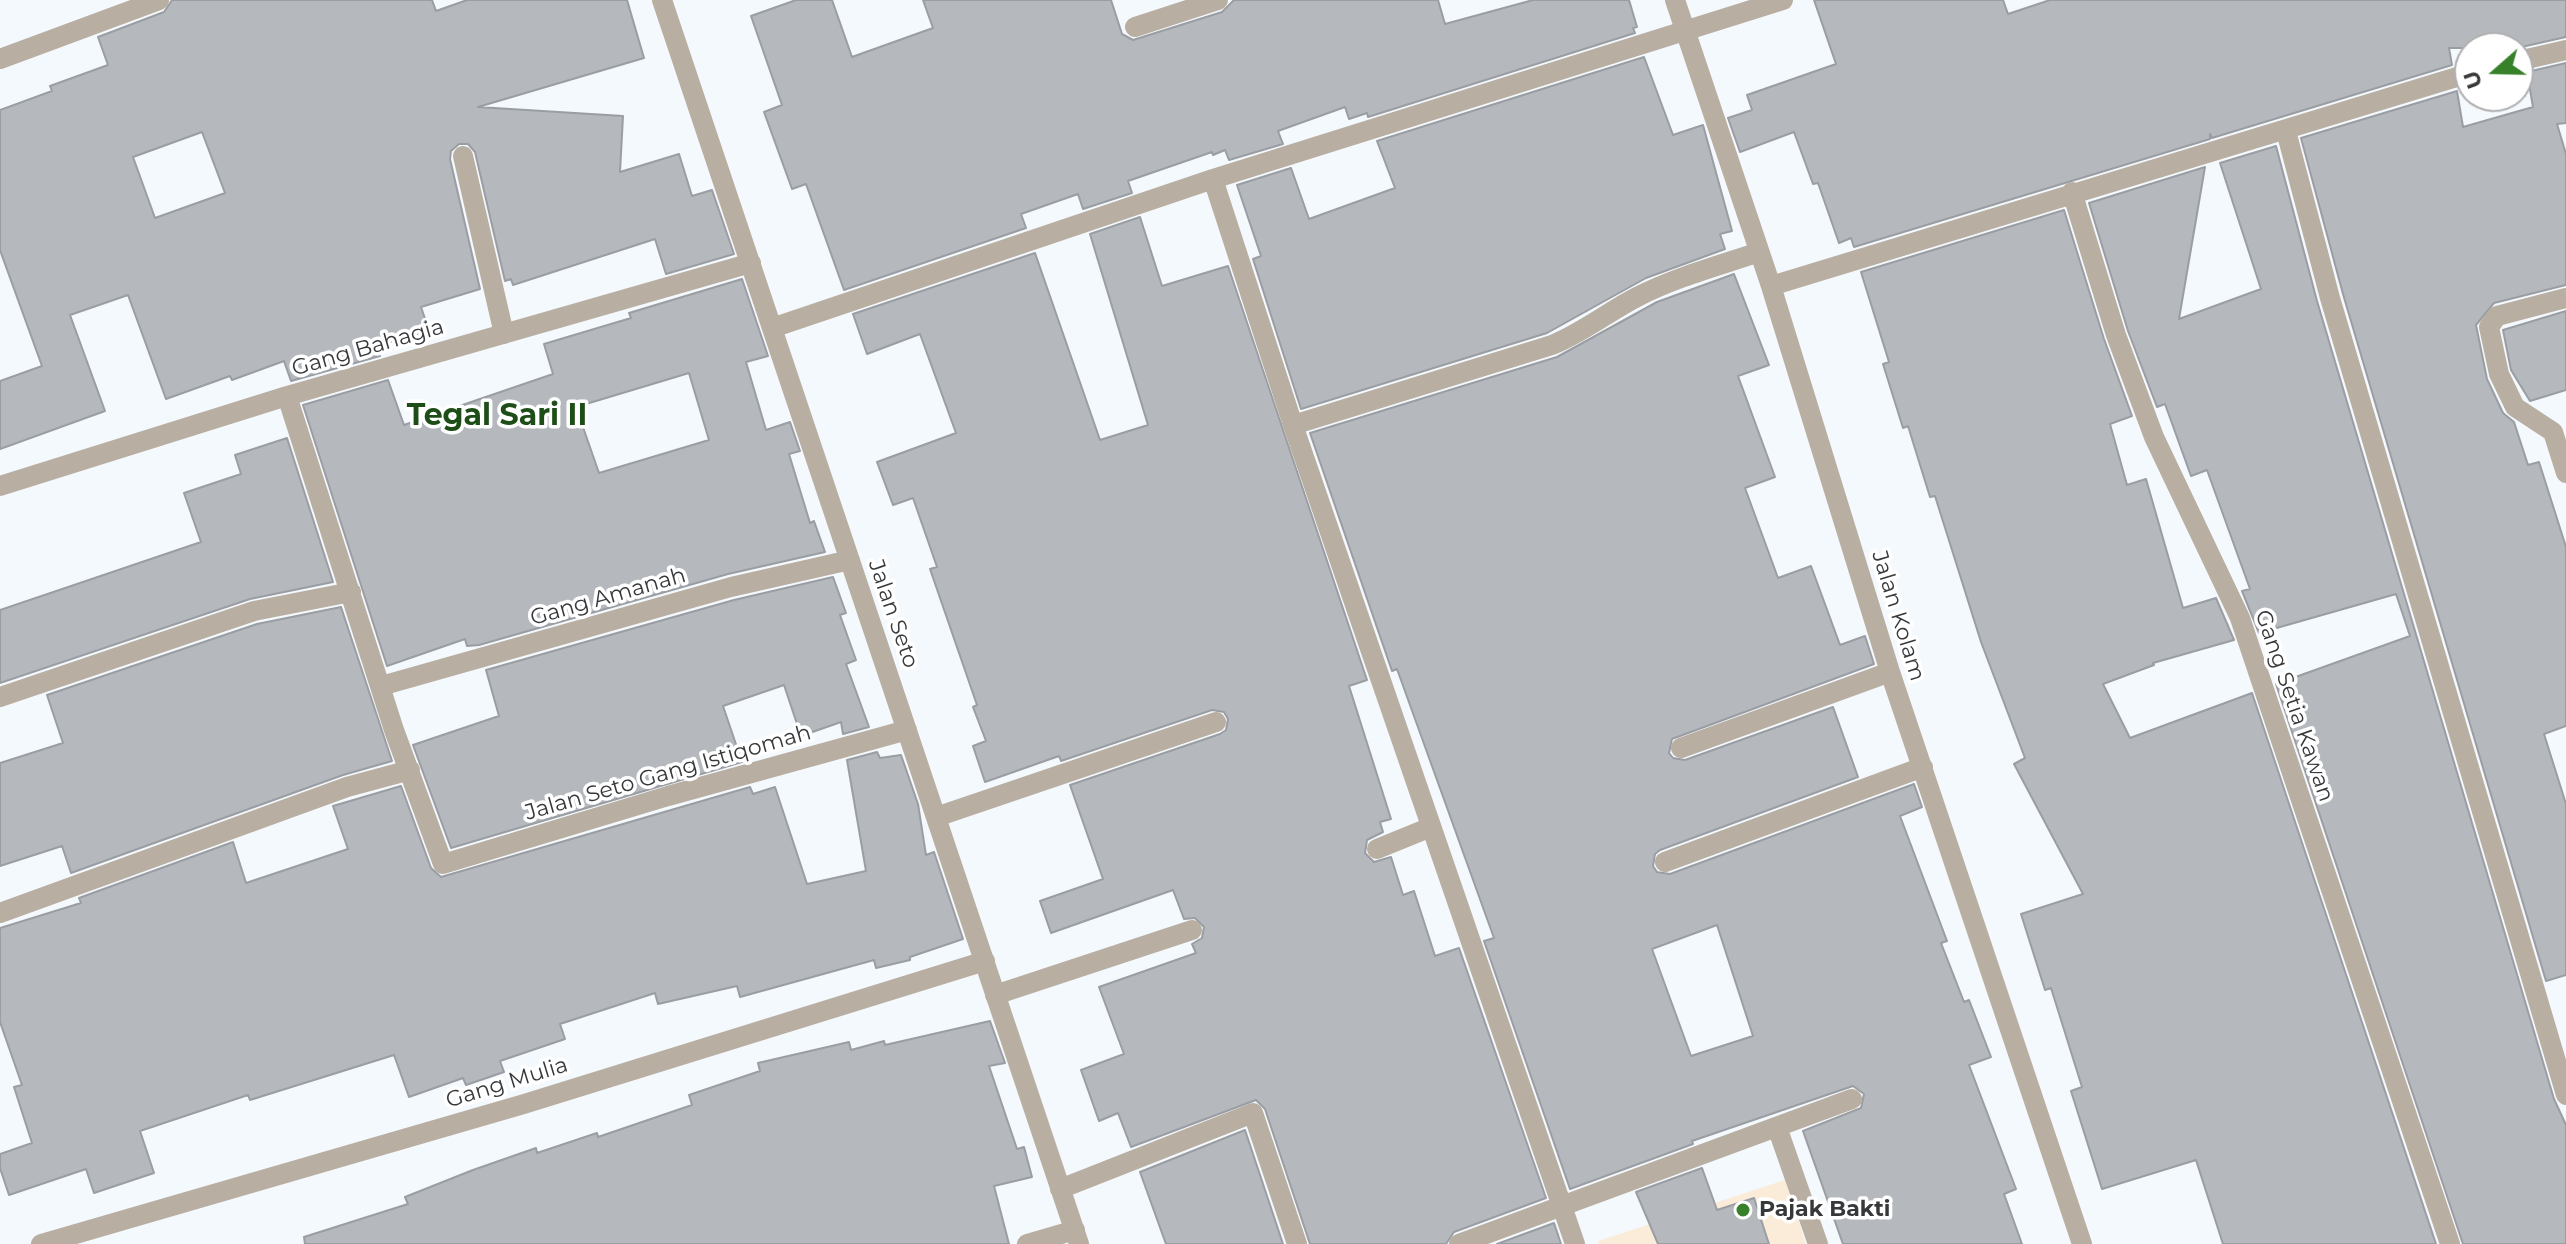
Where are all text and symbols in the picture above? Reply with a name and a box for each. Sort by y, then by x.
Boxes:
north arrow [2454,32,2534,112]
text: U [2457,67,2489,92]
street label: Gang Bahagia [289,314,447,382]
district label: Tegal Sari II [407,398,587,434]
street label: Jalan Kolam [1866,548,1930,684]
street label: Jalan Seto [862,556,924,672]
street label: Gang Amanah [527,562,689,632]
street label: Gang Setia Kawan [2249,607,2339,805]
street label: Jalan Seto Gang Istiqomah [522,719,814,827]
street label: Gang Mulia [443,1052,571,1114]
place label: Pajak Bakti [1759,1197,1890,1223]
marker: Pajak Bakti [1734,1201,1752,1219]

